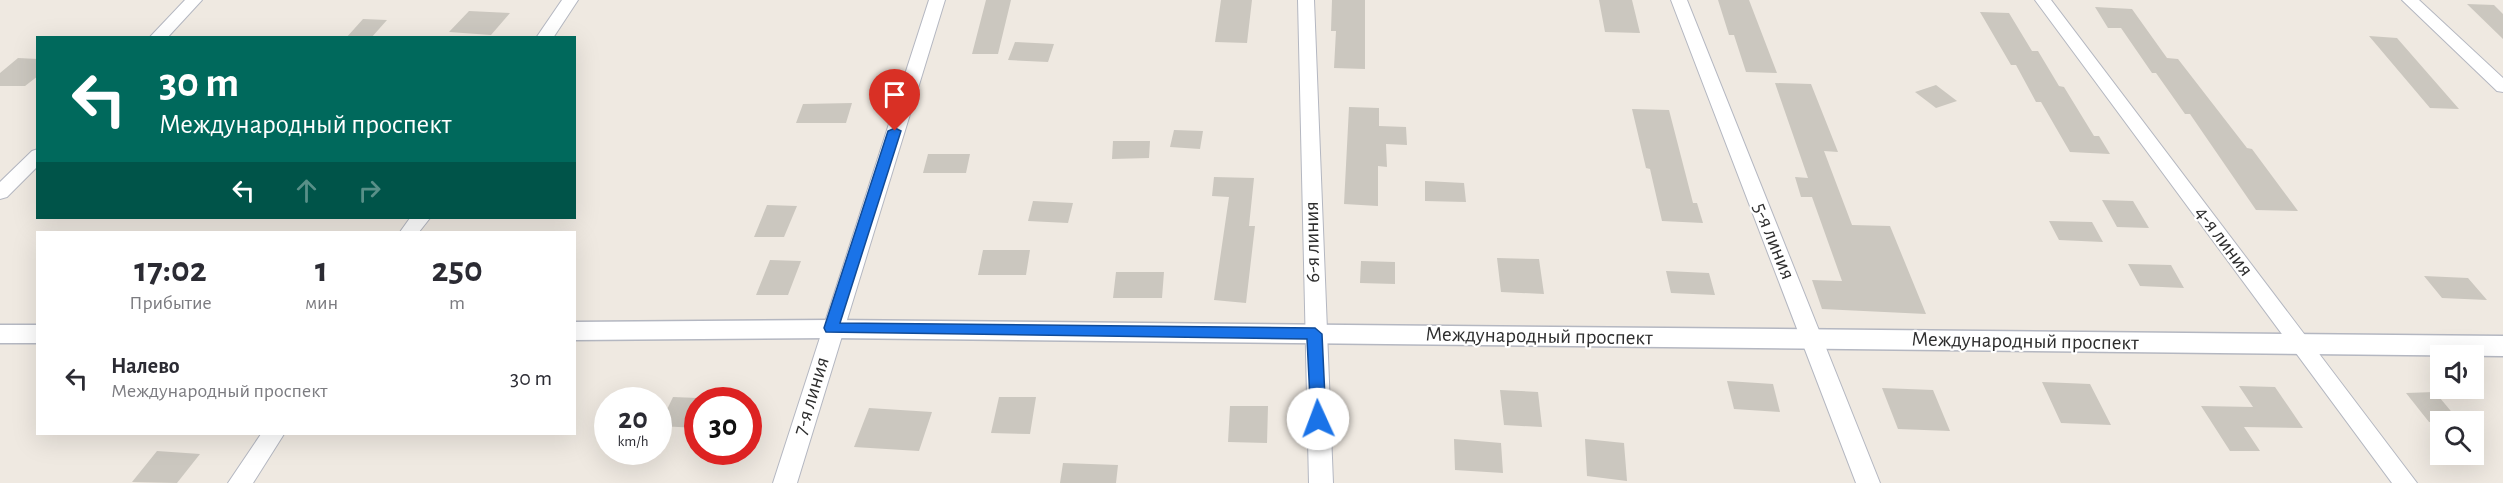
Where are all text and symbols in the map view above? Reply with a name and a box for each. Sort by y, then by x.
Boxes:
icon: left [60,60,138,138]
text: 30 m [159,62,239,104]
pin [869,69,920,131]
icon: arrive [878,78,911,111]
text: Международный проспект [159,111,451,138]
icon: left [227,174,260,207]
icon: ahead [290,174,323,207]
icon: right [353,174,386,207]
street label: 5-я линия [1749,200,1799,282]
street label: 6-я линия [1301,201,1323,283]
street label: 4-я линия [2191,202,2257,280]
text: 17:02 [134,252,207,288]
text: 1 [315,252,328,288]
text: 250 [431,252,483,288]
text: Прибытие [129,293,212,313]
text: мин [305,293,338,313]
text: m [449,293,465,313]
street label: Международный проспект [1425,324,1653,348]
street label: Международный проспект [1911,329,2139,353]
map controls [2430,345,2484,465]
button: sound [2430,345,2484,399]
street label: 7-я линия [789,354,833,438]
text: Налево [111,355,180,377]
icon: left [60,362,93,395]
text: 30 m [510,367,552,389]
text: Международный проспект [111,381,328,401]
speed limit sign: 30 [684,387,762,465]
position arrow [1286,387,1350,451]
text: 20 [618,404,648,434]
button: search [2430,411,2484,465]
text: km/h [618,434,648,449]

